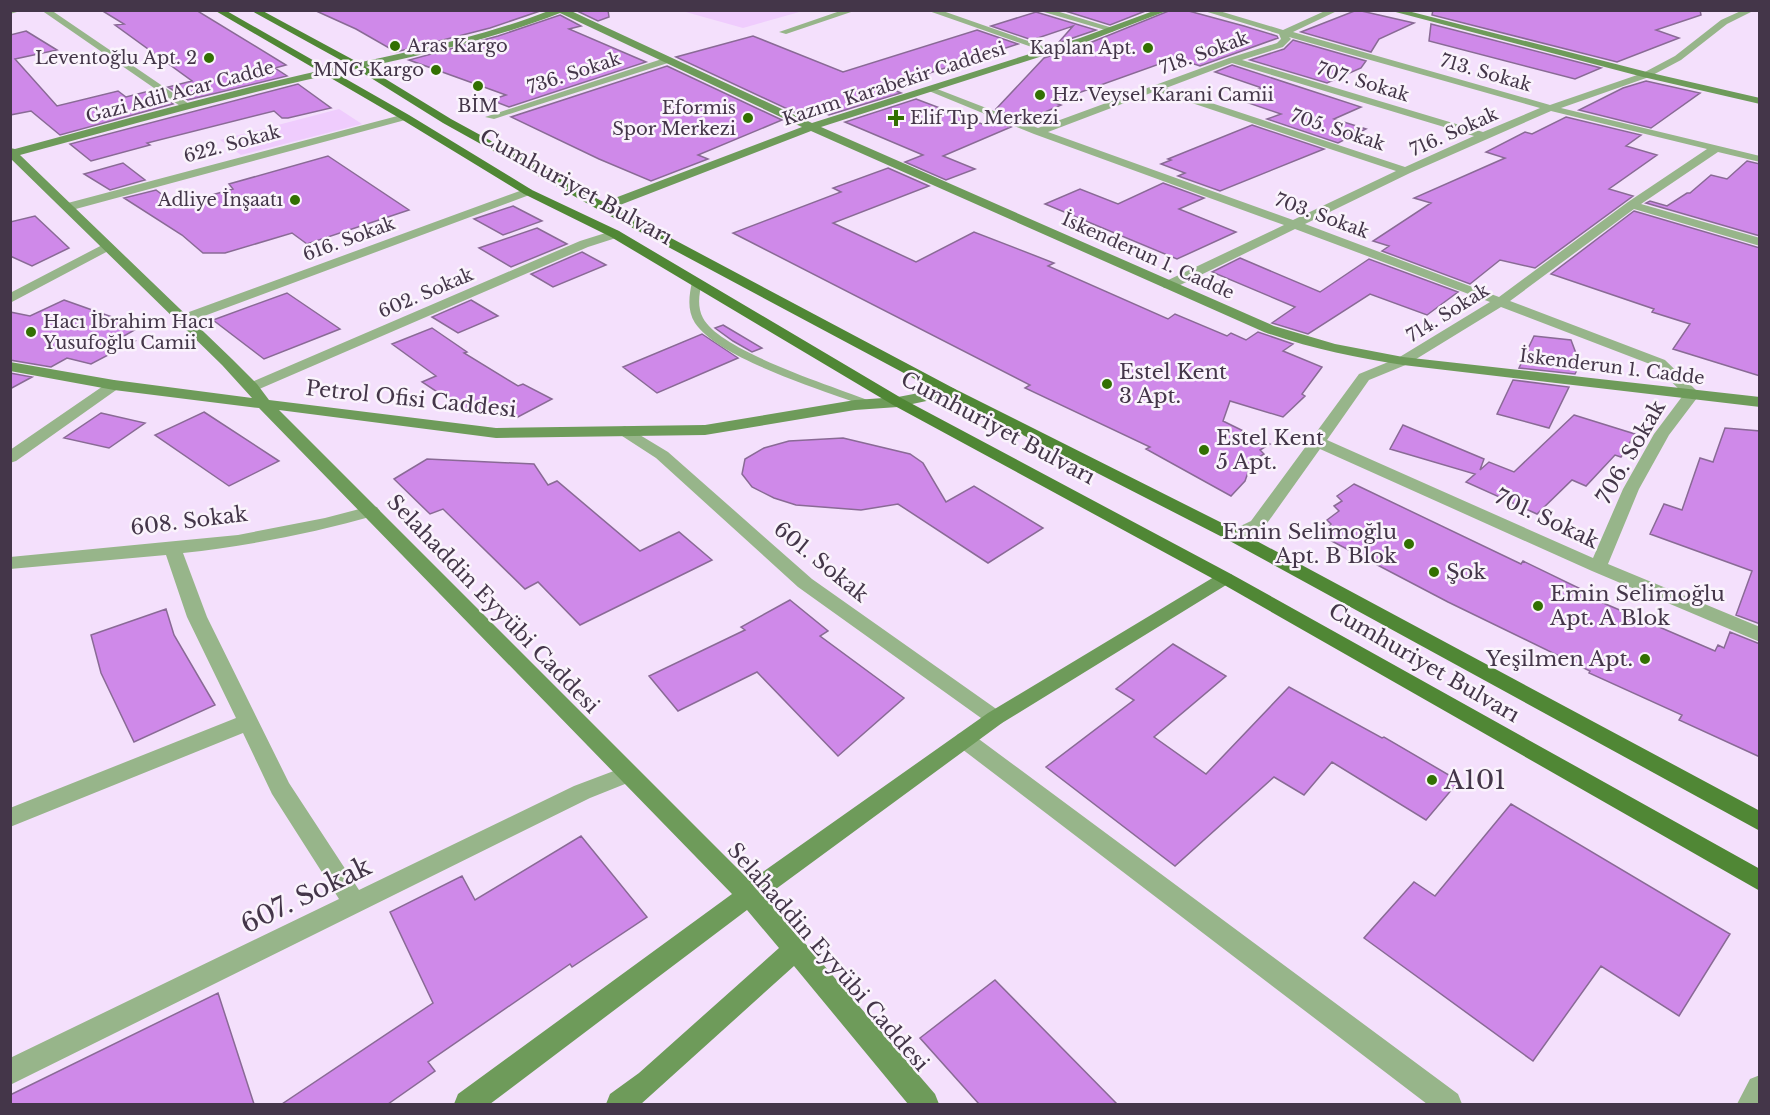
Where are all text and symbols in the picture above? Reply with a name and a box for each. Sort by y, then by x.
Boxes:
street label: 718. Sokak [1156,27,1252,79]
place label: Aras Kargo [406,35,508,57]
place label: Kaplan Apt. [1029,37,1136,59]
street label: Kazım Karabekir Caddesi [780,38,1008,130]
marker: Aras Kargo [388,39,402,53]
marker: Kaplan Apt. [1141,41,1155,55]
place label: Leventoğlu Apt. 2 [35,47,197,69]
street label: 736. Sokak [524,48,624,98]
street label: 713. Sokak [1438,50,1534,96]
marker: Leventoğlu Apt. 2 [202,51,216,65]
street label: Gazi Adil Acar Cadde [83,56,277,128]
street label: 707. Sokak [1314,58,1412,106]
place label: MNG Kargo [313,59,424,81]
marker: MNG Kargo [429,63,443,77]
marker: BİM [471,79,485,93]
place label: Hz. Veysel Karani Camii [1052,84,1274,106]
marker: Hz. Veysel Karani Camii [1033,88,1047,102]
place label: BİM [458,94,498,117]
place label: Eformis Spor Merkezi [612,97,736,140]
street label: 716. Sokak [1407,103,1501,161]
street label: 705. Sokak [1288,104,1388,156]
place label: Elif Tıp Merkezi [910,107,1059,129]
marker: Elif Tıp Merkezi [887,109,905,127]
marker: Eformis Spor Merkezi [741,111,755,125]
street label: 622. Sokak [181,121,283,167]
street label: Cumhuriyet Bulvarı [475,123,677,251]
place label: Adliye İnşaatı [157,188,283,211]
street label: 703. Sokak [1272,189,1372,243]
marker: Adliye İnşaatı [288,193,302,207]
street label: İskenderun 1. Cadde [1058,207,1238,304]
street label: 616. Sokak [300,212,398,266]
street label: 602. Sokak [375,263,477,323]
street label: 714. Sokak [1403,279,1493,347]
place label: Hacı İbrahim Hacı Yusufoğlu Camii [42,310,214,354]
marker: Hacı İbrahim Hacı Yusufoğlu Camii [24,325,38,339]
street label: İskenderun 1. Cadde [1518,344,1706,389]
place label: Estel Kent 3 Apt. [1119,359,1227,409]
street label: Cumhuriyet Bulvarı [896,366,1100,490]
street label: Petrol Ofisi Caddesi [304,375,518,423]
marker: Estel Kent 3 Apt. [1100,377,1114,391]
street label: 706. Sokak [1591,395,1671,508]
place label: Estel Kent 5 Apt. [1216,425,1324,475]
marker: Estel Kent 5 Apt. [1197,443,1211,457]
street label: 701. Sokak [1491,484,1603,554]
street label: Selahaddin Eyyübi Caddesi [381,489,605,719]
street label: 608. Sokak [129,501,249,541]
street label: 601. Sokak [768,516,874,608]
place label: Emin Selimoğlu Apt. B Blok [1222,519,1397,569]
marker: Emin Selimoğlu Apt. B Blok [1402,537,1416,551]
place label: Şok [1446,559,1486,585]
marker: Şok [1427,565,1441,579]
place label: Emin Selimoğlu Apt. A Blok [1549,581,1725,631]
street label: Cumhuriyet Bulvarı [1324,598,1524,728]
marker: Emin Selimoğlu Apt. A Blok [1531,599,1545,613]
place label: Yeşilmen Apt. [1485,646,1633,672]
marker: Yeşilmen Apt. [1638,652,1652,666]
place label: A101 [1443,764,1506,796]
marker: A101 [1425,773,1439,787]
street label: Selahaddin Eyyübi Caddesi [722,837,934,1077]
street label: 607. Sokak [235,850,377,940]

